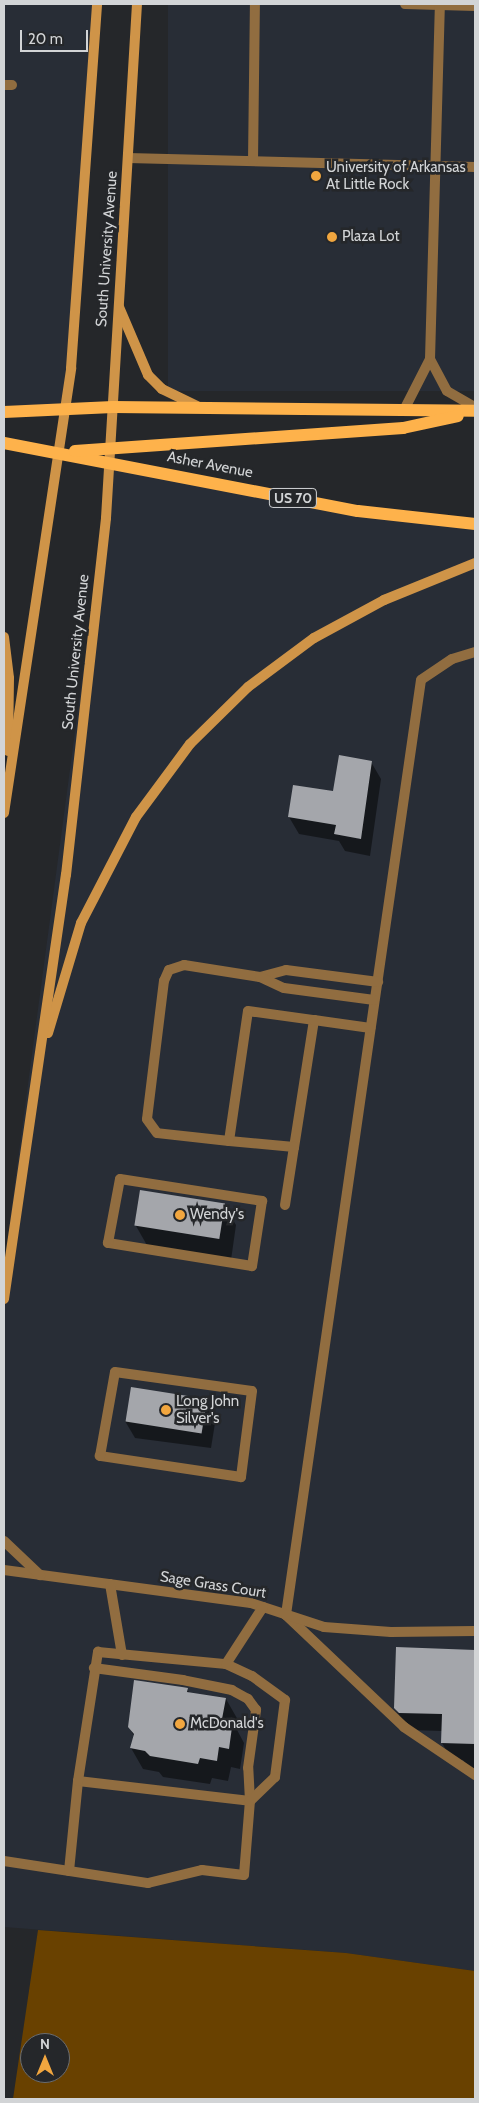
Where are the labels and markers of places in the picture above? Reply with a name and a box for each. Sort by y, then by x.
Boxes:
place label: University of Arkansas At Little Rock [326,158,466,193]
marker: University of Arkansas At Little Rock [310,170,322,182]
place label: Plaza Lot [342,228,399,246]
marker: Plaza Lot [326,231,338,243]
place label: Wendy's [190,1206,244,1224]
marker: Wendy's [174,1209,186,1221]
place label: Long John Silver's [176,1392,239,1427]
marker: Long John Silver's [160,1404,172,1416]
place label: McDonald's [190,1715,264,1733]
marker: McDonald's [174,1718,186,1730]

